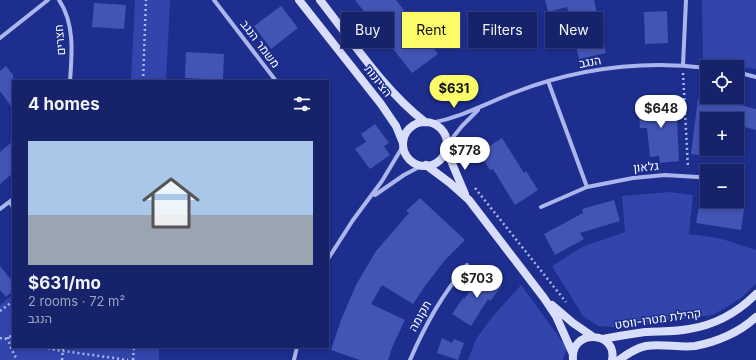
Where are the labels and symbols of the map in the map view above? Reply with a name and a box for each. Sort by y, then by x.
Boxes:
street label: משמר הנגב [237,17,283,71]
street label: חצרים [51,24,68,56]
street label: הנגב [578,52,602,71]
street label: הציונות [361,62,395,100]
pin: $631 [430,75,478,109]
pin: $648 [637,95,685,129]
pin: $778 [441,137,489,171]
street label: גלאון [633,158,660,175]
pin: $703 [453,265,501,299]
street label: תקומה [405,298,434,334]
street label: קהילת מטרו-ווסט [614,305,702,332]

